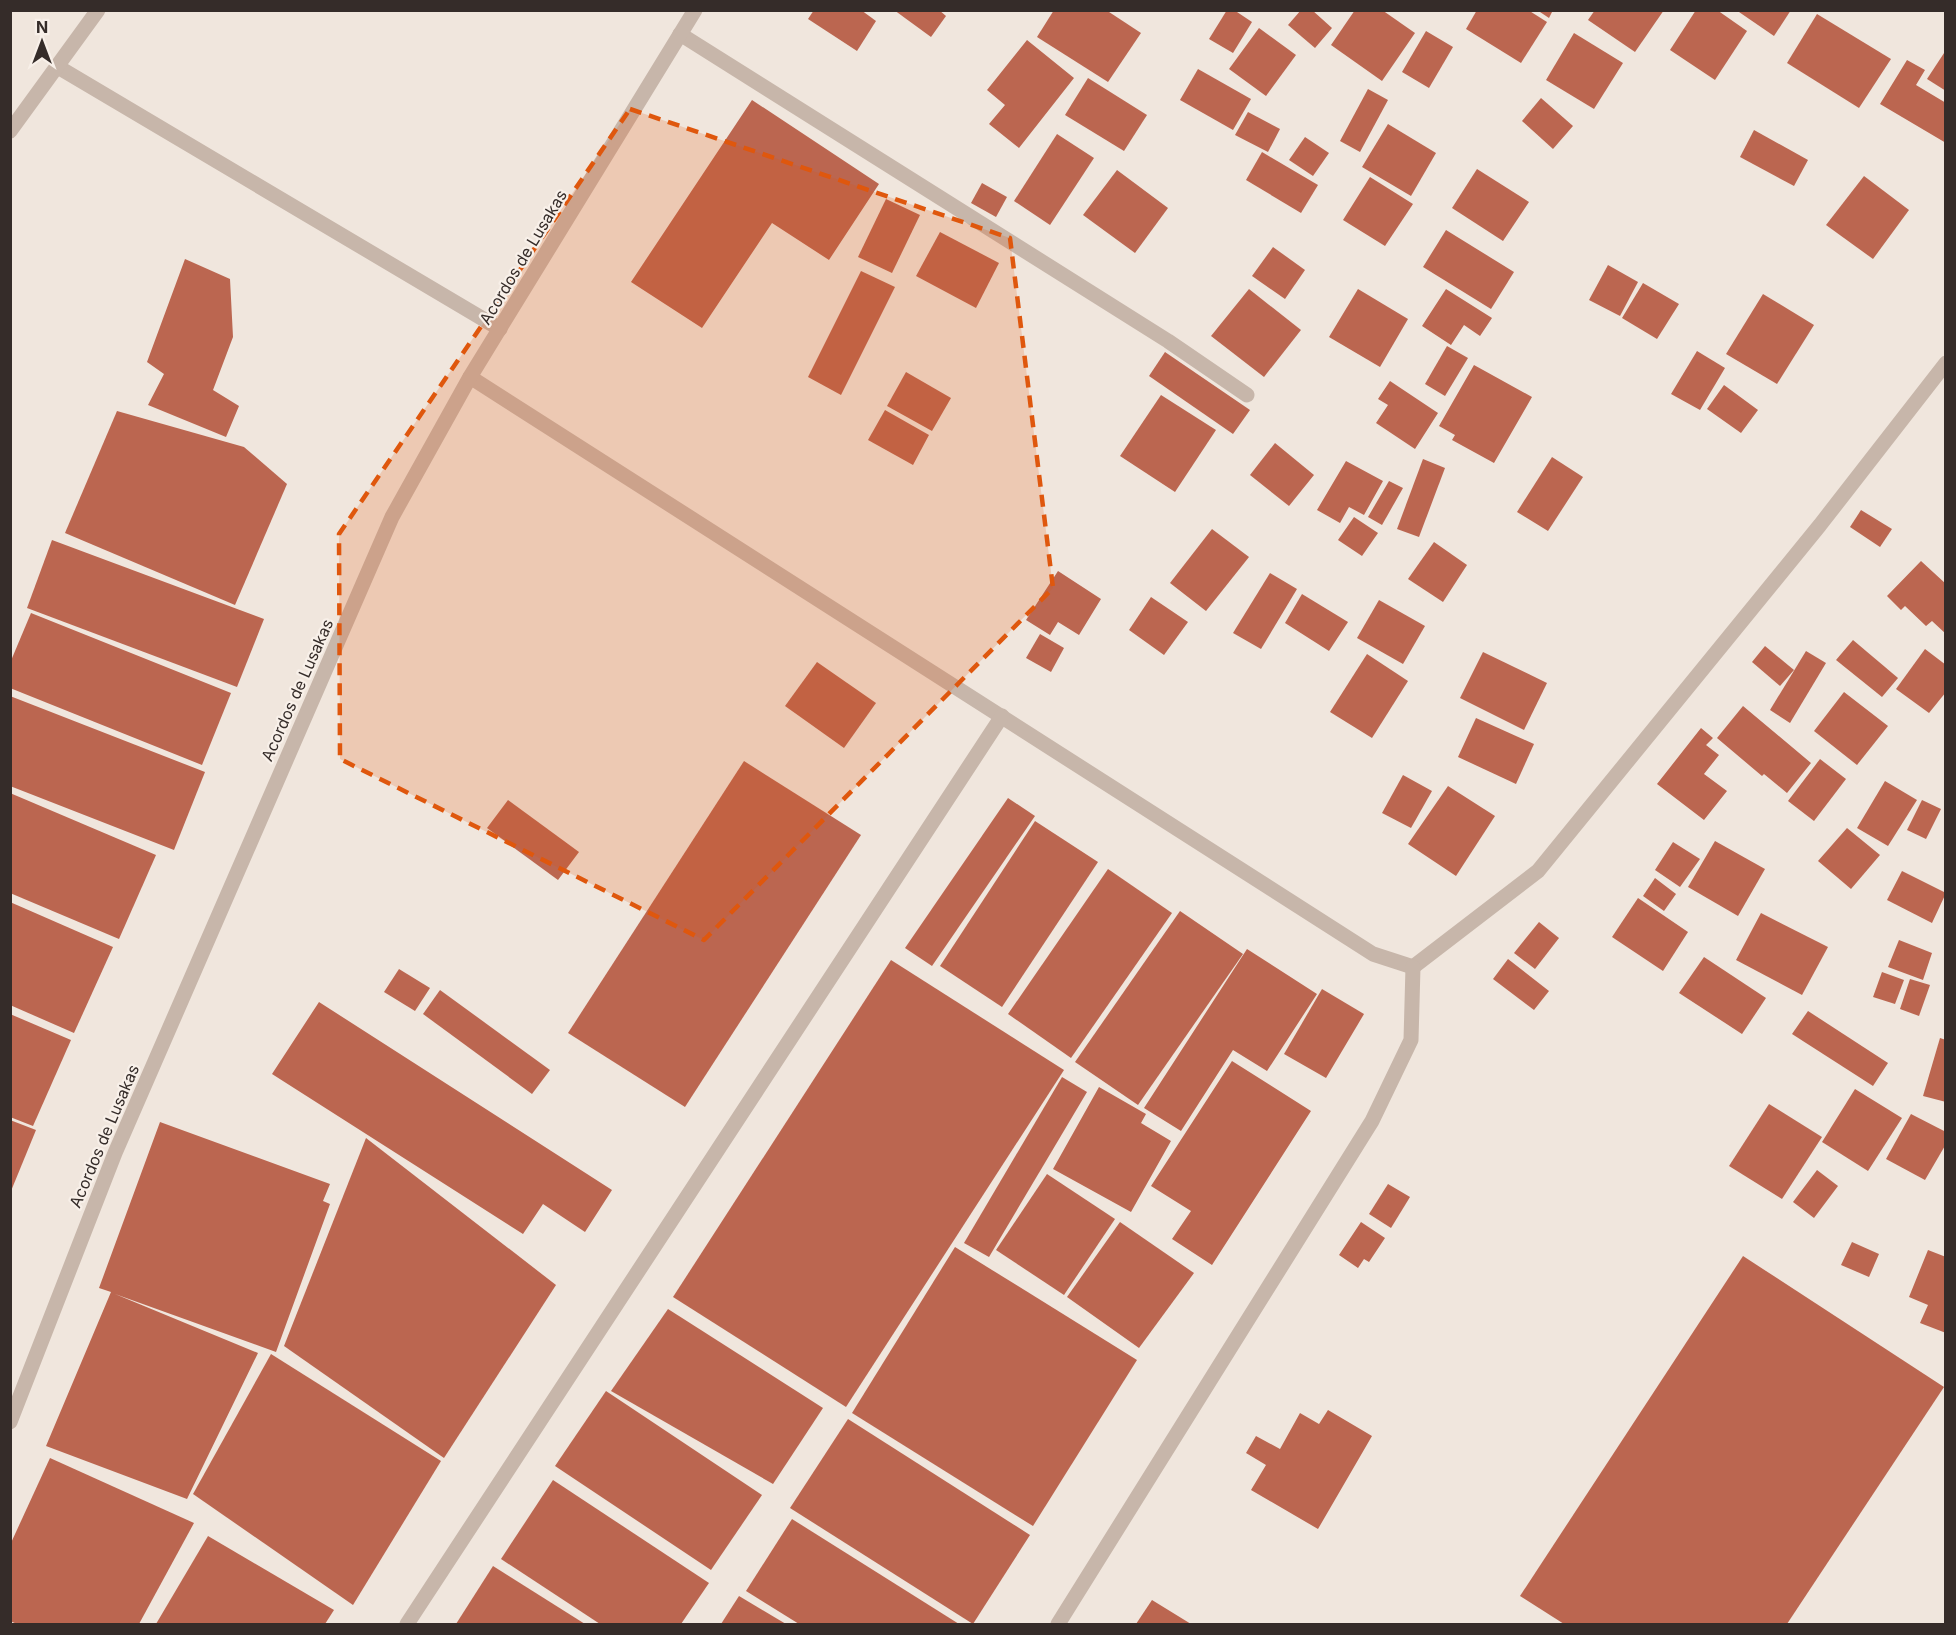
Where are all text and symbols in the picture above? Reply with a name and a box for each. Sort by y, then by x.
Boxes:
north arrow [12,12,72,72]
text: N [36,17,48,37]
street label: Acordos de Lusakas [475,186,571,328]
street label: Acordos de Lusakas [257,616,337,764]
street label: Acordos de Lusakas [65,1061,143,1211]

